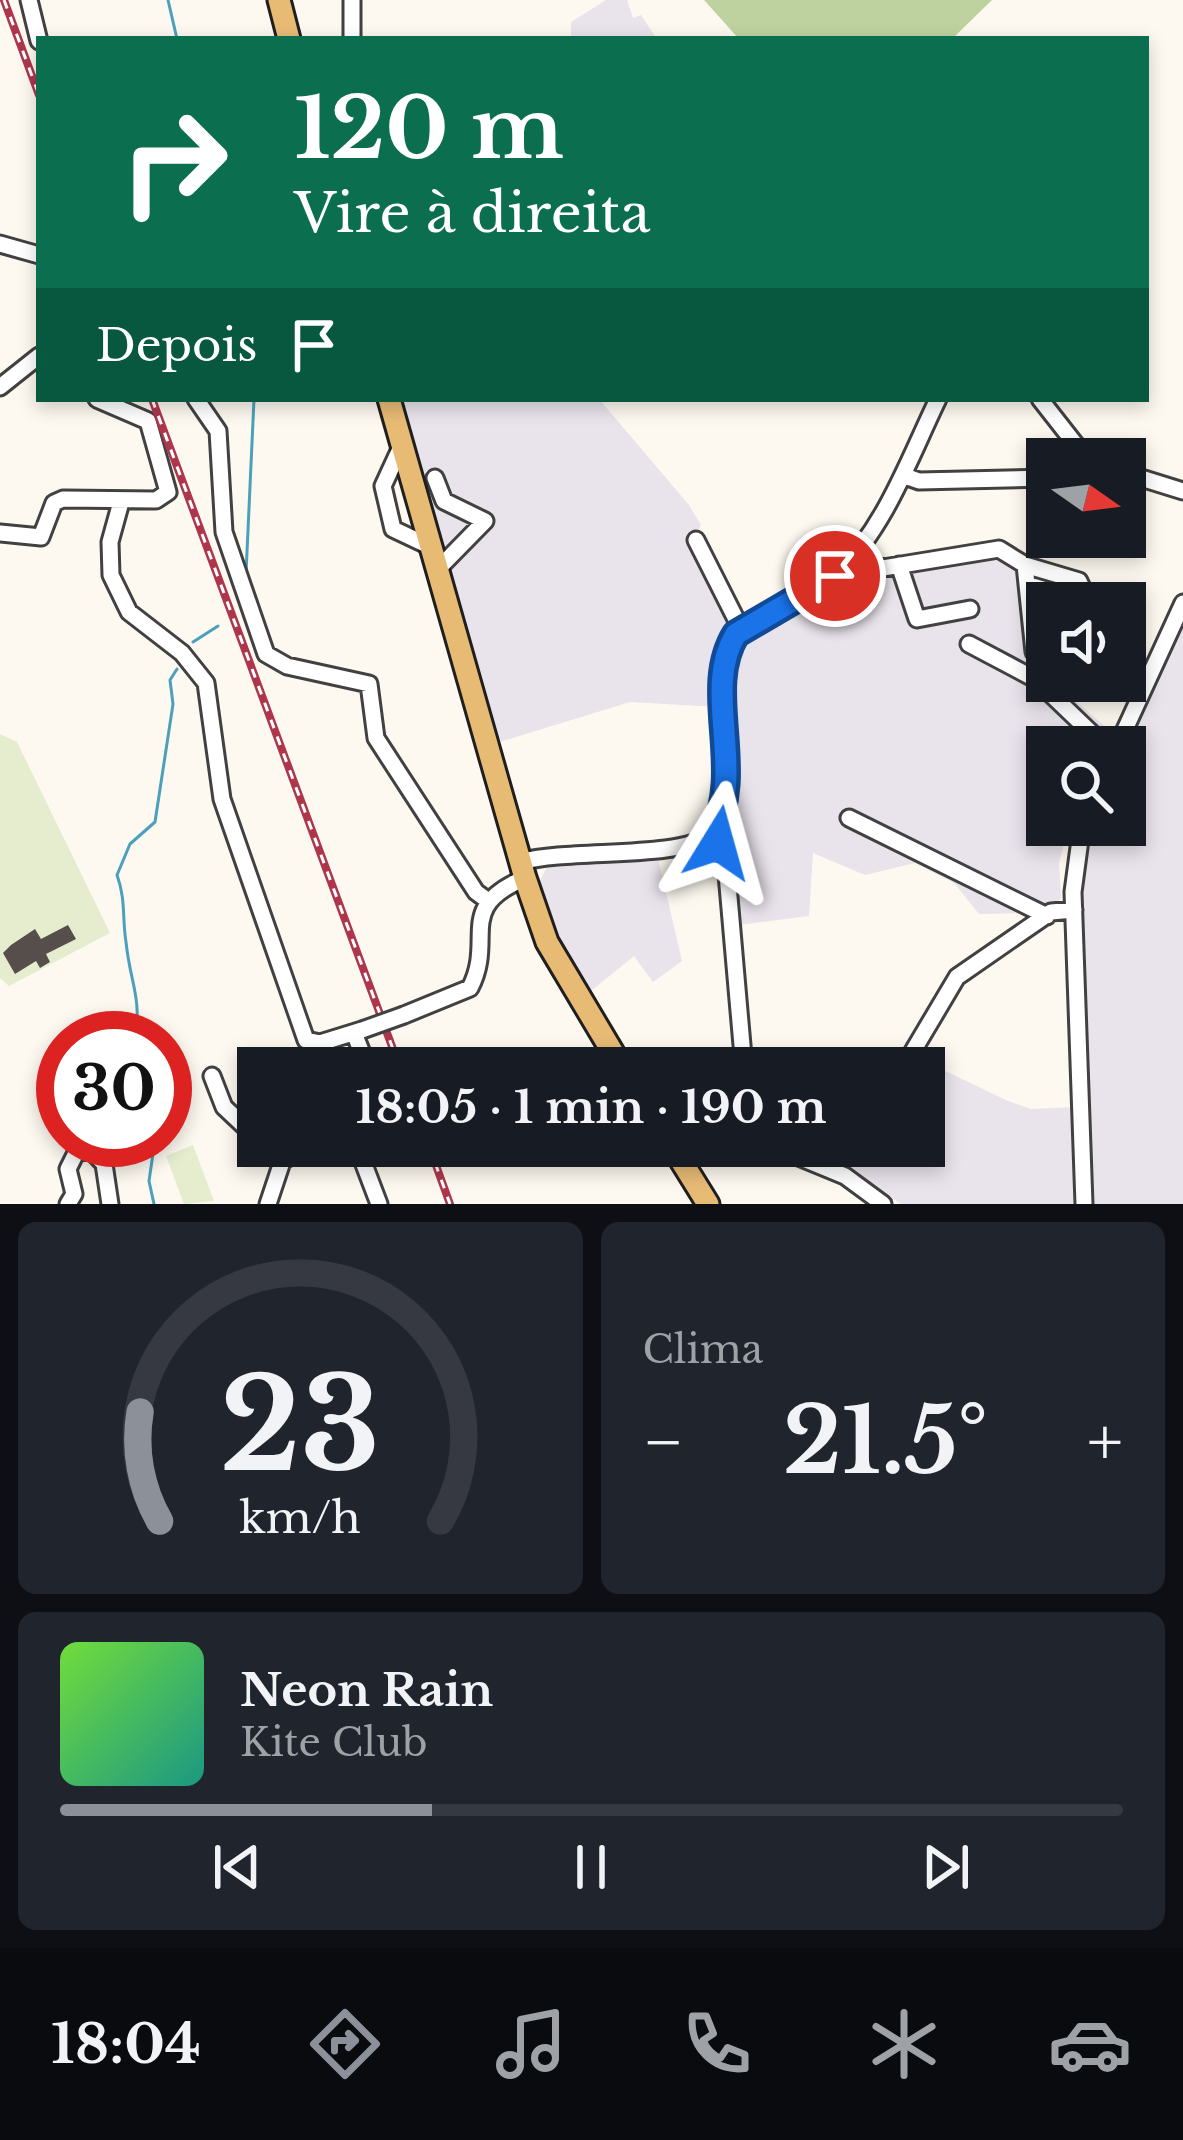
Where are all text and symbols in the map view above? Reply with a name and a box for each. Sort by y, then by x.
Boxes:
text: 120 m [294,77,564,181]
icon: right [96,84,252,240]
text: Vire à direita [294,180,650,247]
icon: arrive [281,312,347,378]
text: Depois [96,317,257,373]
north arrow [1026,438,1146,558]
map controls [1026,438,1146,846]
pin [784,525,886,627]
icon: arrive [802,543,868,609]
button: sound [1026,582,1146,702]
button: search [1026,726,1146,846]
position arrow [655,780,781,906]
speed limit sign: 30 [36,1011,192,1167]
text: 18:05 · 1 min · 190 m [356,1079,826,1135]
text: Clima [643,1325,763,1374]
text: 23 [220,1349,381,1504]
text: 21.5° [783,1386,988,1497]
text: − [643,1401,684,1483]
text: + [1087,1401,1123,1483]
text: km/h [239,1491,361,1545]
text: Neon Rain [240,1662,493,1718]
text: Kite Club [240,1718,428,1767]
icon: previous [204,1834,270,1900]
icon: pause [558,1834,624,1900]
icon: next [913,1834,979,1900]
icon: directions [303,2002,387,2086]
icon: music [489,2002,573,2086]
icon: phone [675,2002,759,2086]
icon: climate [862,2002,946,2086]
icon: car [1048,2002,1132,2086]
text: 18:04 [51,2011,201,2078]

